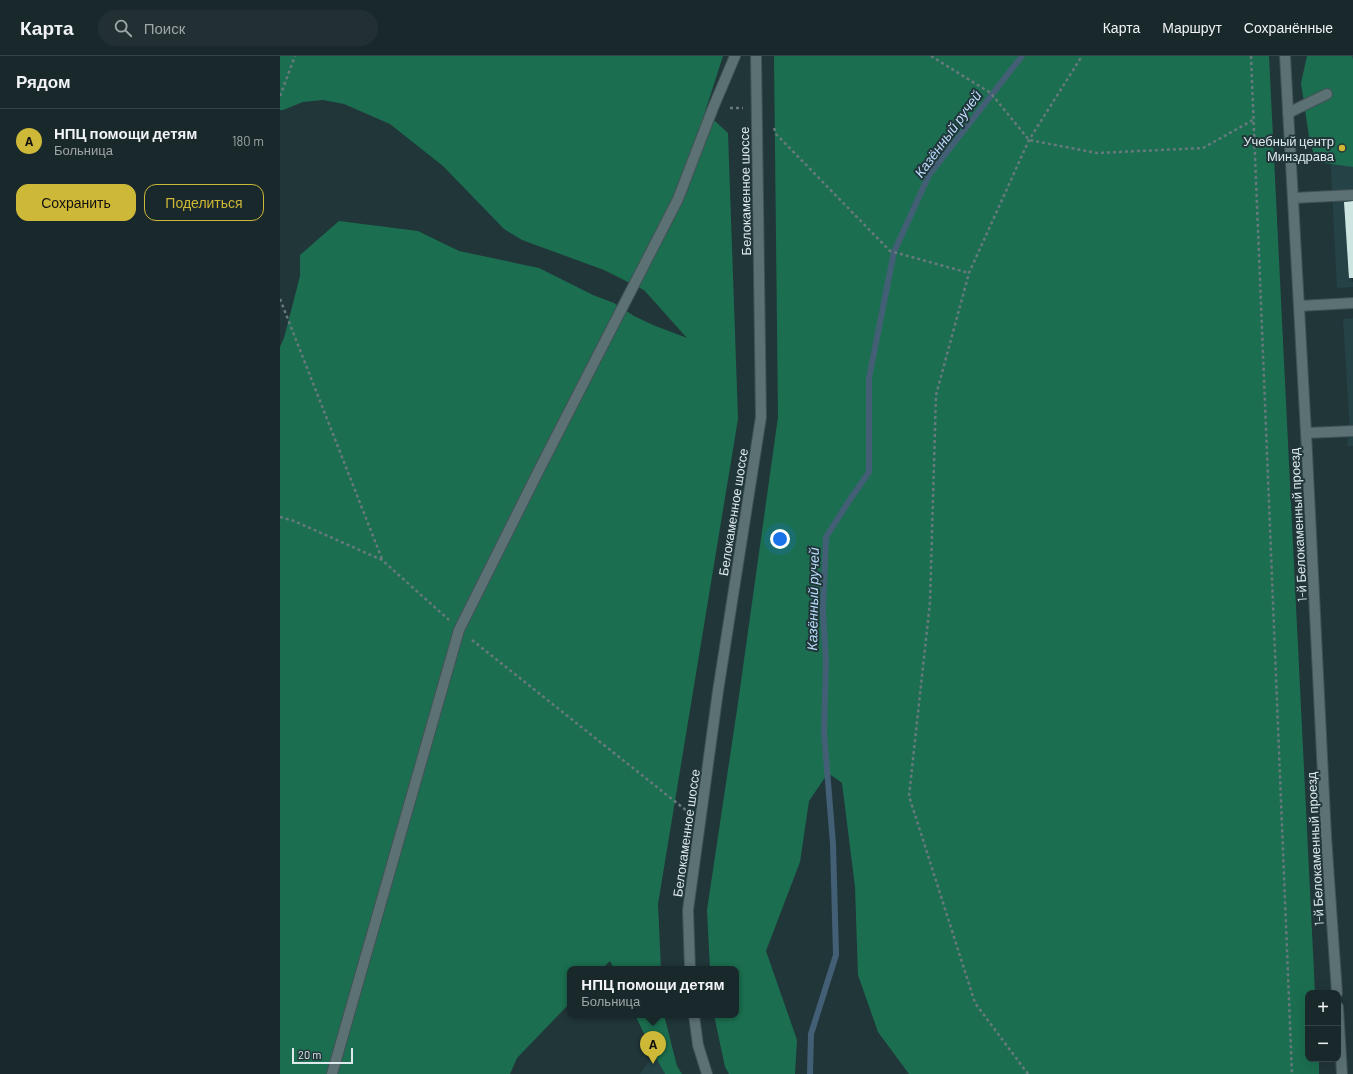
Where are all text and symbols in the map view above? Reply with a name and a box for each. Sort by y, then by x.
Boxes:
search box [98,10,378,46]
text: Карта [20,16,74,39]
icon: search [112,17,134,39]
text: Поиск [144,19,185,37]
text: Карта [1103,19,1140,36]
text: Маршрут [1162,19,1222,36]
text: Сохранённые [1244,19,1333,36]
text: Рядом [16,71,71,91]
water label: Казённый ручей [910,87,985,181]
text: НПЦ помощи детям [54,124,197,142]
street label: Белокаменное шоссе [736,126,754,256]
text: A [25,133,33,149]
text: 180 m [232,133,264,149]
place label: Учебный центр Минздрава [1243,133,1335,164]
text: Больница [54,142,113,158]
marker: Учебный центр Минздрава [1337,143,1347,153]
button: Сохранить [16,184,136,221]
button: Поделиться [144,184,264,221]
street label: Белокаменное шоссе [715,447,751,577]
street label: 1-й Белокаменный проезд [1286,447,1310,603]
your location [770,529,790,549]
water label: Казённый ручей [803,547,822,651]
street label: Белокаменное шоссе [669,768,703,898]
street label: 1-й Белокаменный проезд [1303,771,1327,927]
popup [567,966,739,1018]
text: НПЦ помощи детям [581,975,725,993]
map controls [1305,990,1341,1062]
button: + [1305,990,1341,1026]
text: Больница [581,993,640,1009]
button: − [1305,1026,1341,1062]
pin: A [640,1031,666,1064]
scale bar [292,1046,353,1065]
text: 20 m [298,1048,321,1061]

